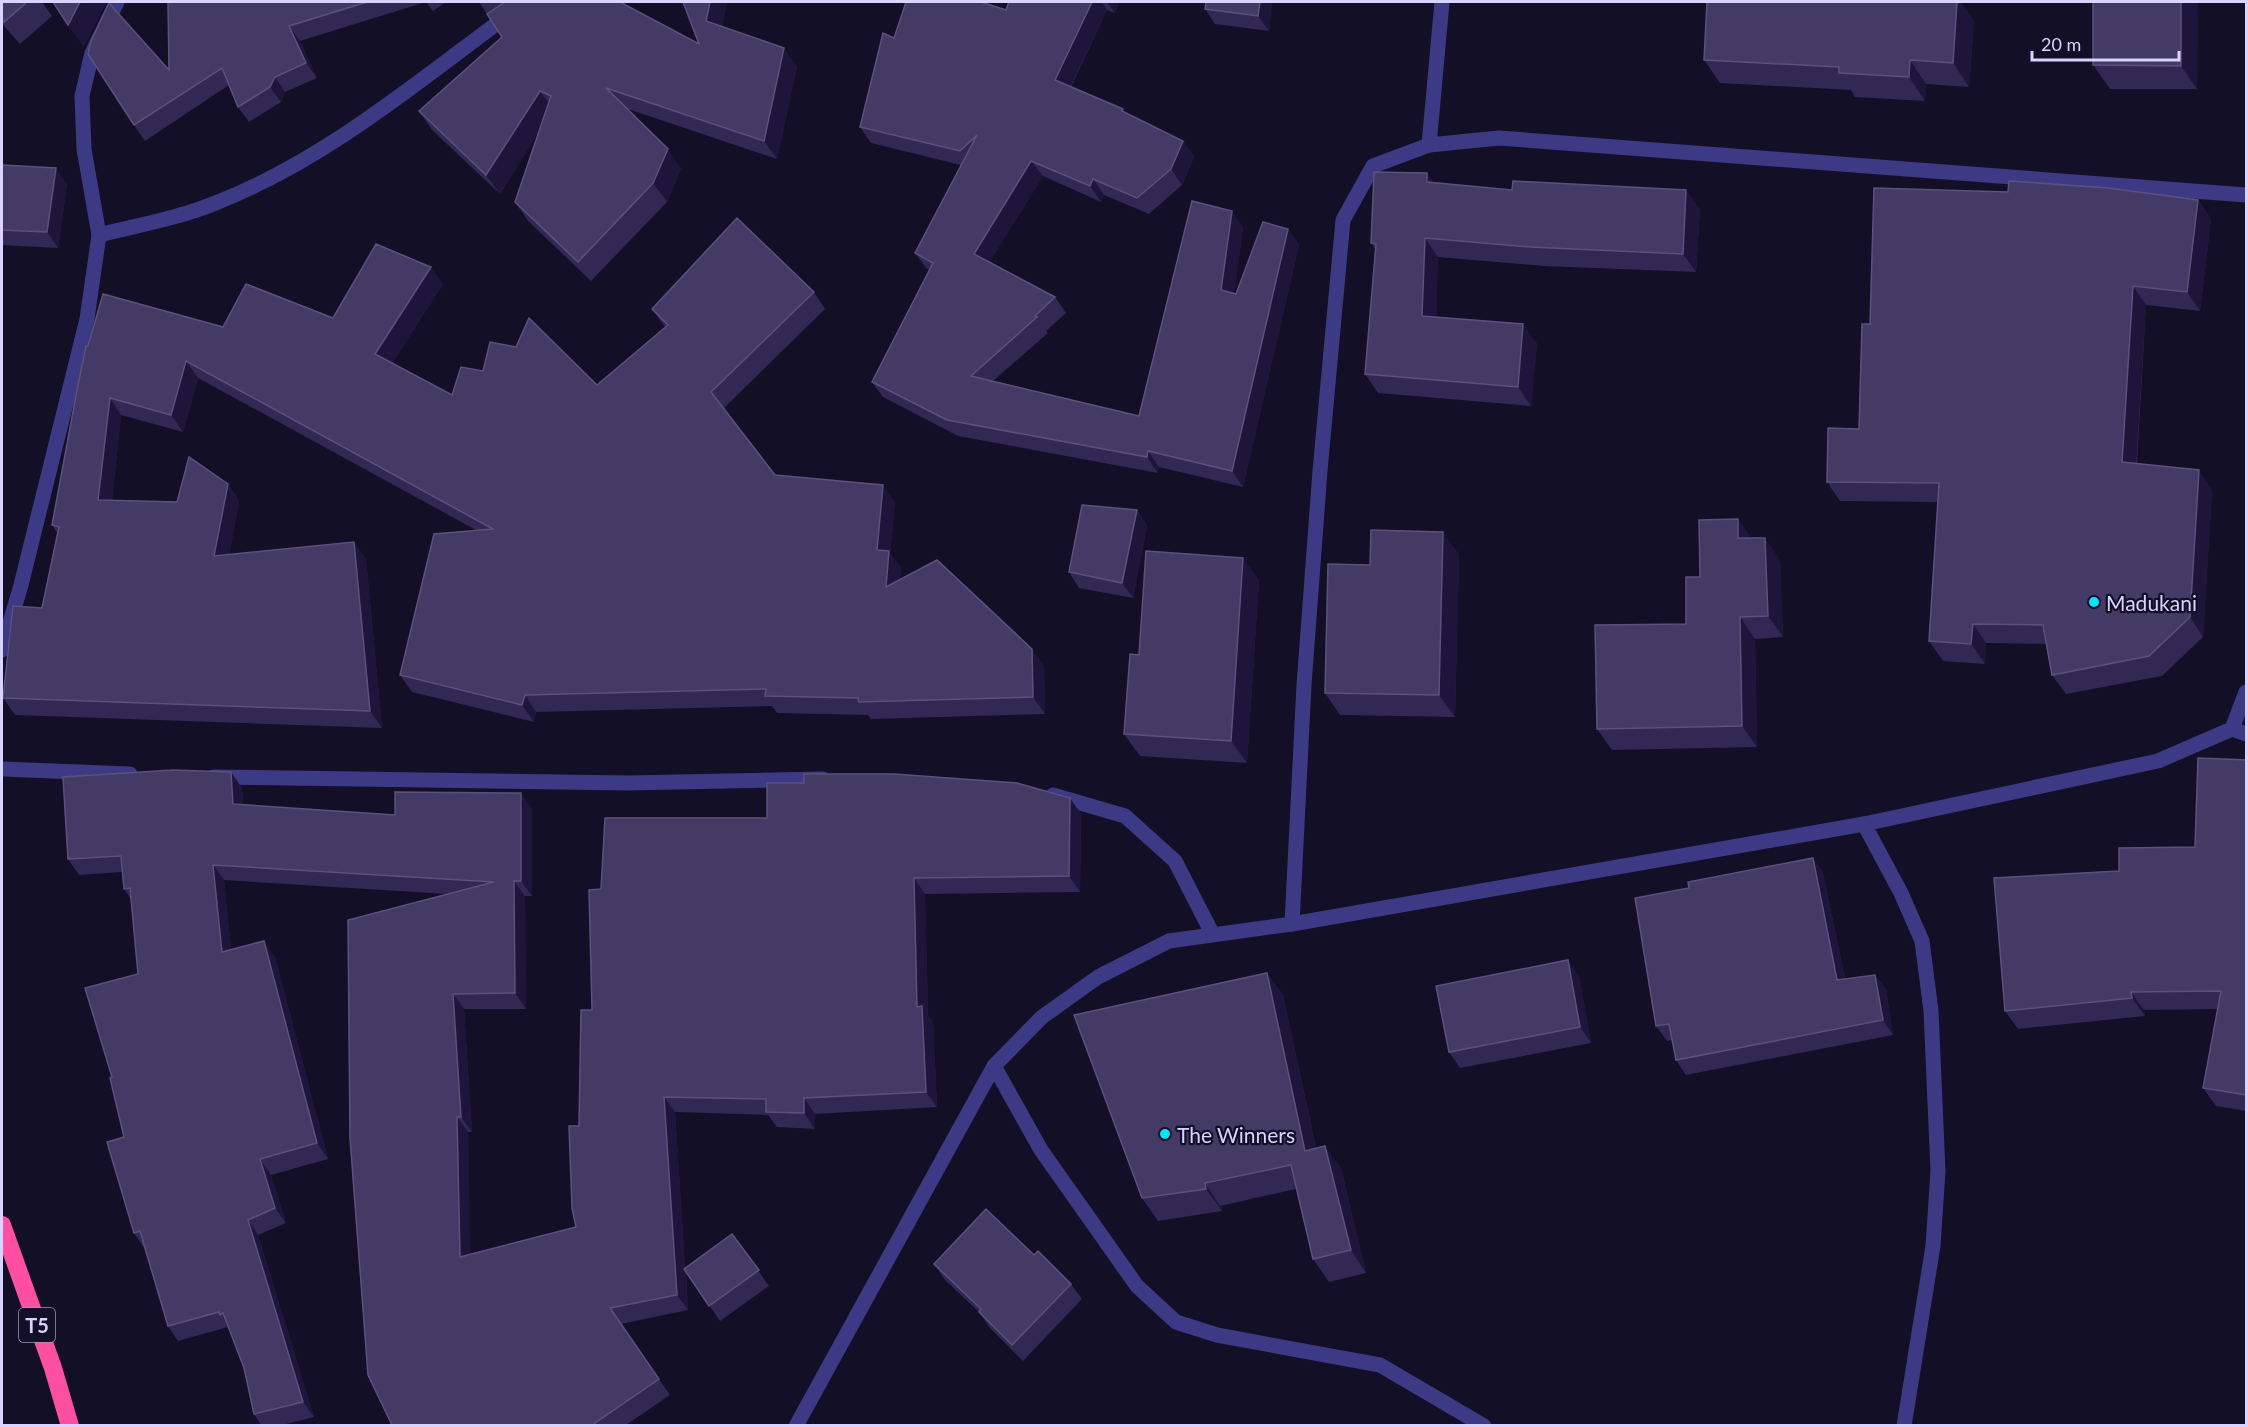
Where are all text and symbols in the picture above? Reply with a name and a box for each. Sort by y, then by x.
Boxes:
scale bar [2032,24,2179,62]
text: 20 m [2041,33,2081,55]
place label: Madukani [2106,590,2197,615]
marker: Madukani [2087,595,2101,609]
place label: The Winners [1177,1122,1295,1147]
marker: The Winners [1158,1127,1172,1141]
road number: T5 [19,1308,55,1342]

